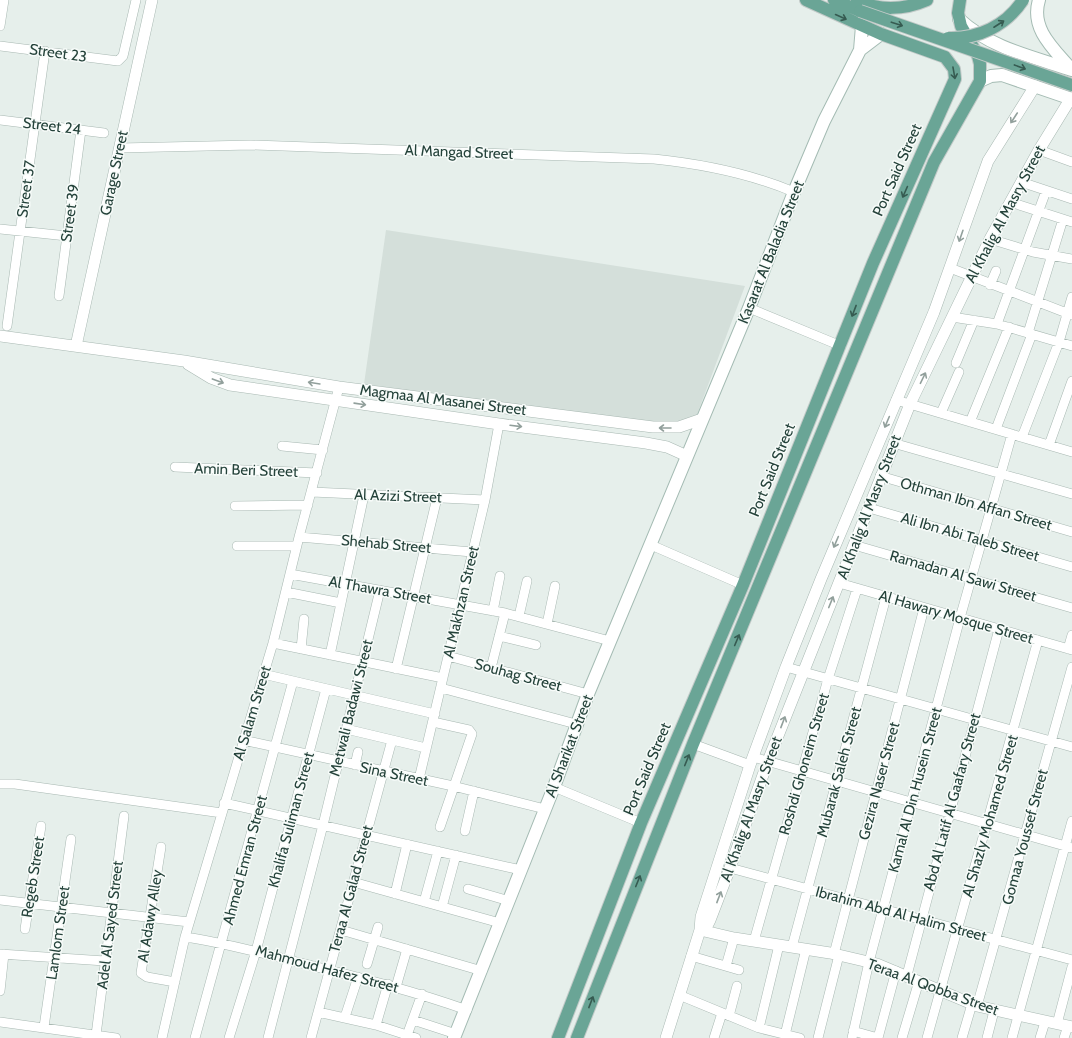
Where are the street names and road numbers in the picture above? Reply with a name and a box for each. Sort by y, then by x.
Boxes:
street label: Street 23 [28,40,88,66]
street label: Street 24 [22,114,82,139]
street label: Port Said Street [869,121,925,219]
street label: Garage Street [96,129,132,217]
street label: Al Mangad Street [404,141,514,163]
street label: Al Khalig Al Masry Street [961,142,1049,286]
street label: Street 37 [13,159,39,219]
street label: Kasarat Al Baladia Street [734,178,808,326]
street label: Street 39 [57,183,83,243]
street label: Magmaa Al Masanei Street [359,381,527,419]
street label: Port Said Street [745,421,799,519]
street label: Al Khalig Al Masry Street [833,432,905,582]
street label: Amin Beri Street [194,459,298,481]
street label: Othman Ibn Affan Street [898,474,1054,534]
street label: Al Azizi Street [354,485,442,507]
street label: Ali Ibn Abi Taleb Street [899,509,1041,565]
street label: Shehab Street [340,531,432,557]
street label: Al Makhzan Street [439,544,483,660]
street label: Ramadan Al Sawi Street [888,546,1038,606]
street label: Al Thawra Street [327,572,433,608]
street label: Al Hawary Mosque Street [877,586,1035,648]
street label: Metwali Badawi Street [325,638,377,778]
street label: Souhag Street [472,655,564,695]
street label: Al Salam Street [229,664,275,762]
street label: Roshdi Ghoneim Street [775,691,833,837]
street label: Al Sharikat Street [541,692,597,800]
street label: Mubarak Saleh Street [813,705,865,839]
street label: Kamal Al Din Husein Street [884,705,946,875]
street label: Abd Al Latif Al Gaafary Street [920,711,984,893]
street label: Port Said Street [619,720,675,818]
street label: Gezira Naser Street [855,720,903,842]
street label: Al Shazly Mohamed Street [958,733,1022,899]
street label: Al Khalig Al Masry Street [716,734,786,884]
street label: Khalifa Suliman Street [264,750,318,890]
street label: Sina Street [358,758,430,790]
street label: Gomaa Youssef Street [998,767,1052,907]
street label: Ahmed Emran Street [219,793,271,927]
street label: Teraa Al Galad Street [325,823,377,955]
street label: Regeb Street [18,835,48,919]
street label: Adel Al Sayed Street [93,860,127,990]
street label: Al Adawy Alley [134,868,166,964]
street label: Ibrahim Abd Al Halim Street [813,882,989,946]
street label: Lamlom Street [42,885,74,981]
street label: Mahmoud Hafez Street [253,941,401,997]
street label: Teraa Al Qobba Street [865,955,1001,1019]

